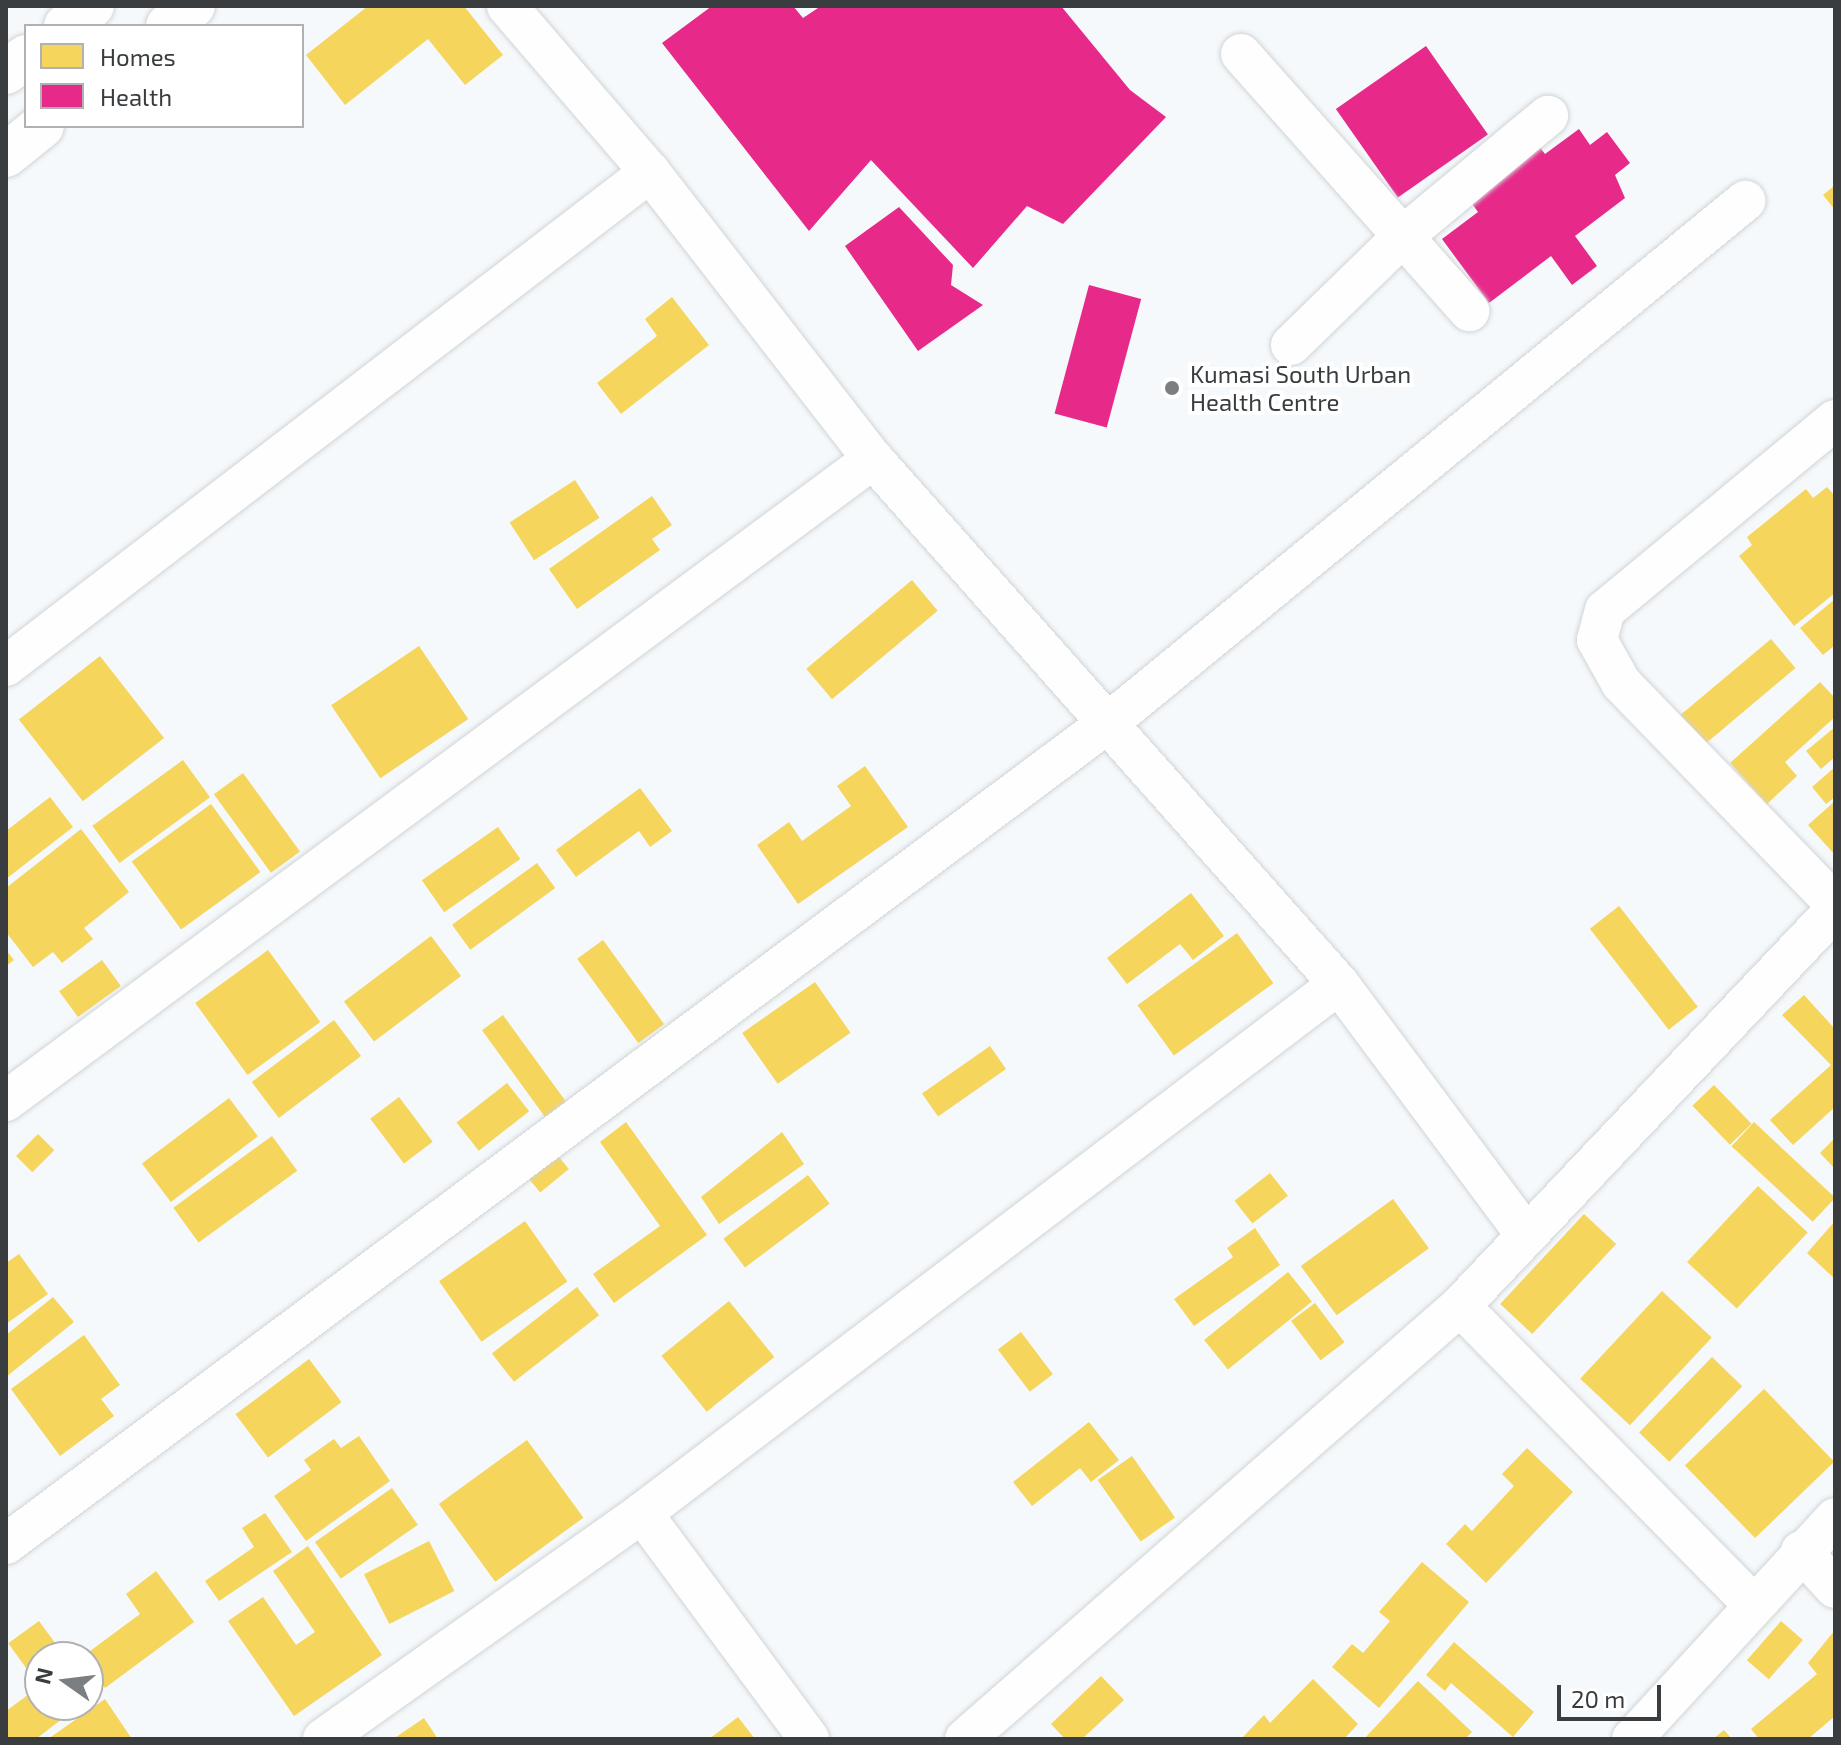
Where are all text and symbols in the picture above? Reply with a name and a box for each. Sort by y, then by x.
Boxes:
legend [24,24,304,128]
text: Homes [100,42,176,71]
text: Health [100,82,172,111]
place label: Kumasi South Urban Health Centre [1190,360,1411,416]
marker: Kumasi South Urban Health Centre [1161,377,1183,399]
north arrow [24,1641,104,1721]
text: N [28,1665,57,1687]
scale bar [1561,1669,1665,1719]
text: 20 m [1571,1684,1625,1713]

